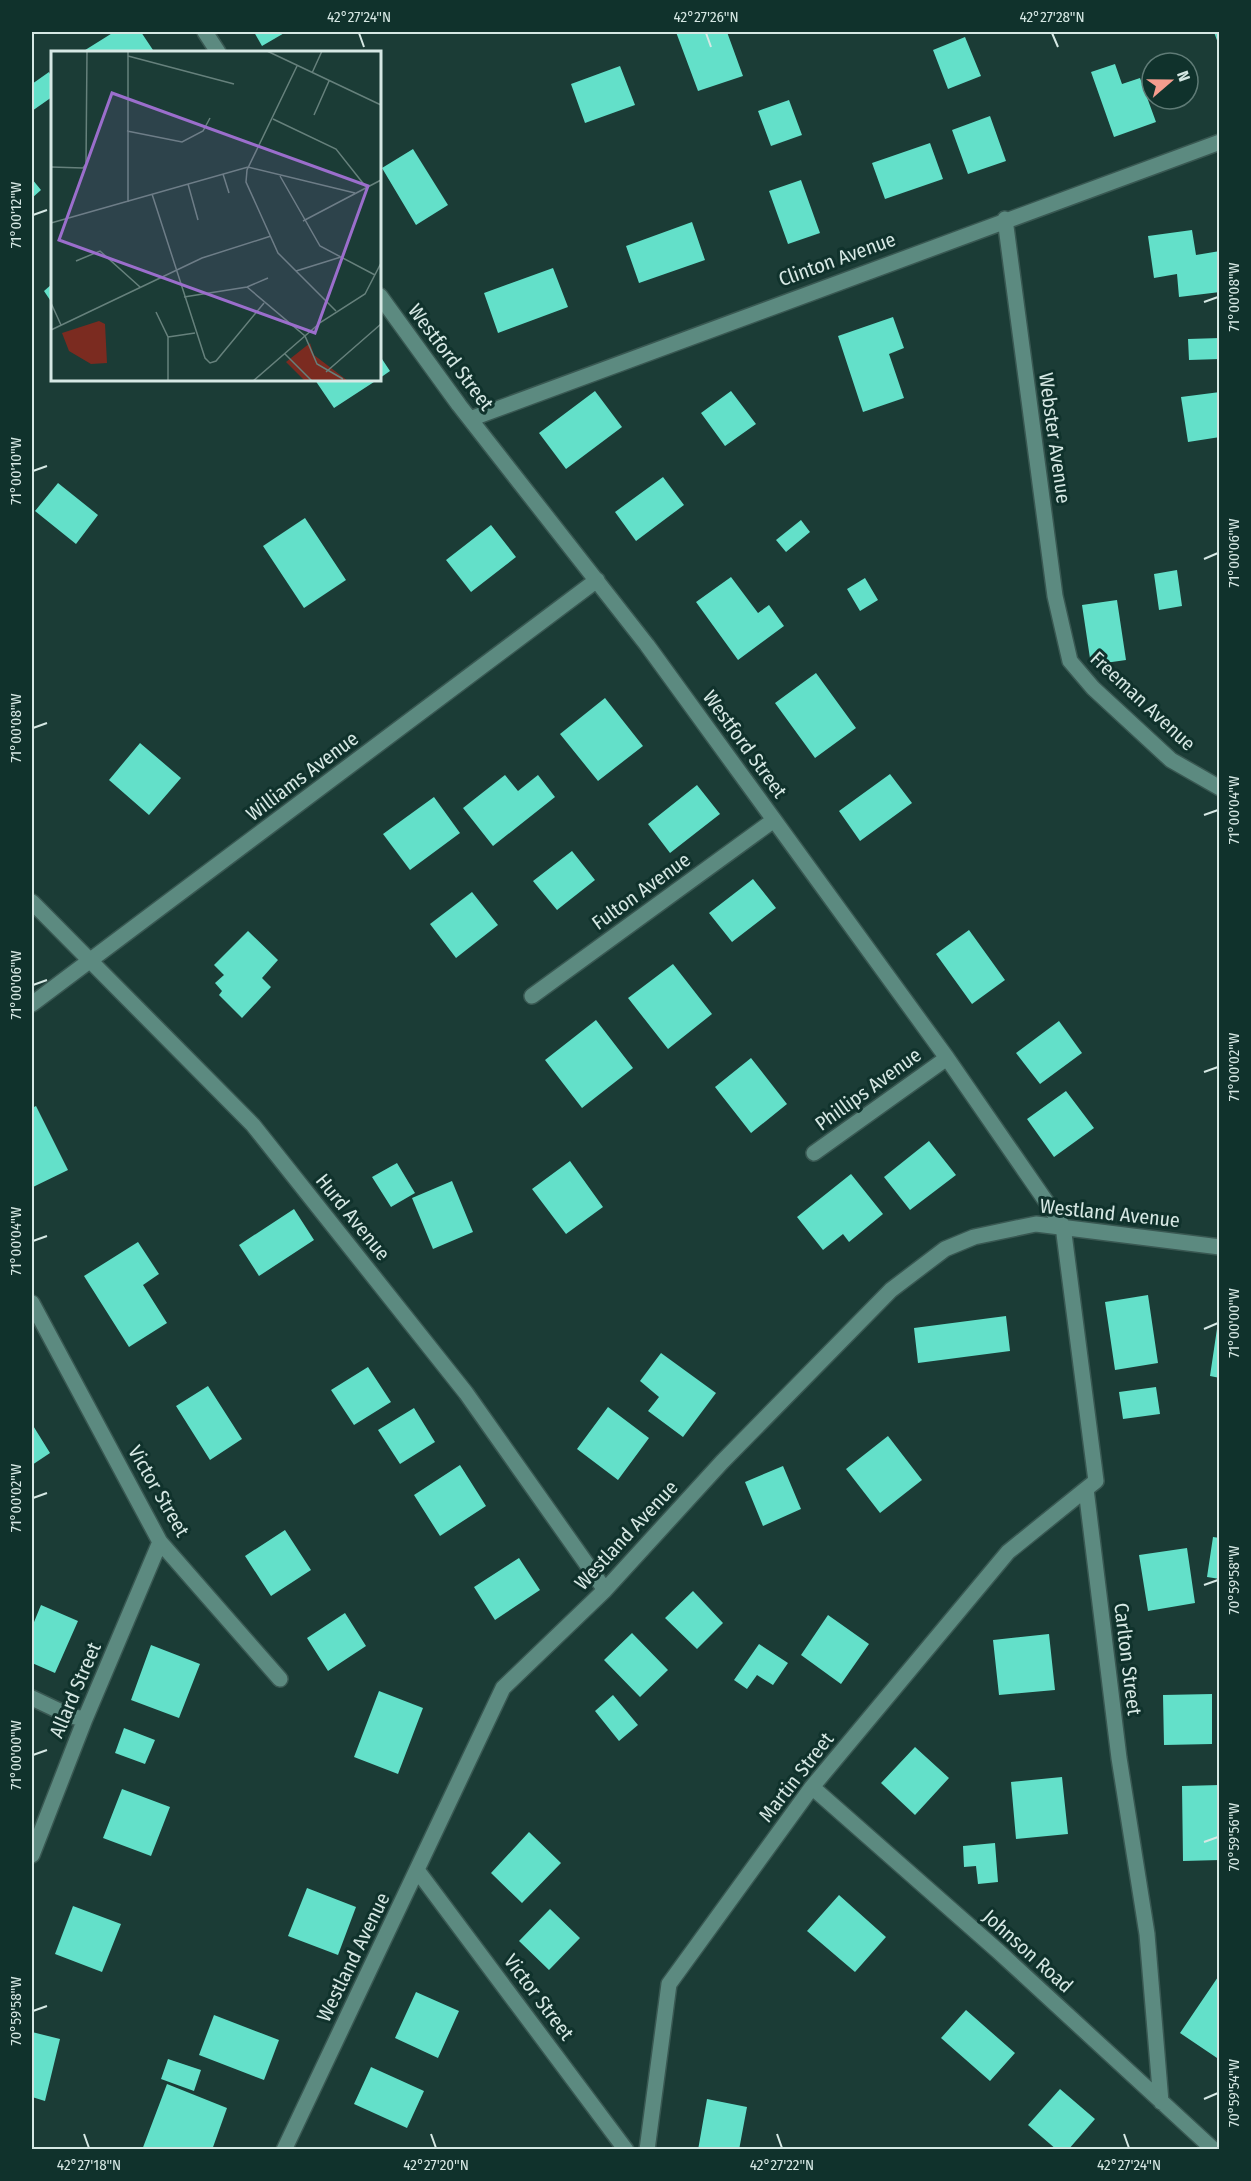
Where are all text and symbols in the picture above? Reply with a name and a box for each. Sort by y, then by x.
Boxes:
text: 42°27'24"N [327,8,391,26]
text: 42°27'26"N [674,8,739,26]
text: 42°27'28"N [1019,8,1085,26]
inset map [51,51,381,381]
north arrow [1140,51,1200,111]
text: N [1173,68,1194,84]
text: 71°00'12"W [7,182,25,248]
street label: Clinton Avenue [775,227,899,291]
text: 71°00'08"W [1225,262,1243,332]
street label: Westford Street [403,299,499,415]
street label: Webster Avenue [1034,371,1076,505]
text: 71°00'10"W [7,437,25,505]
text: 71°00'06"W [1225,519,1243,588]
street label: Freeman Avenue [1086,646,1200,756]
street label: Westford Street [698,685,792,803]
text: 71°00'08"W [7,693,25,763]
street label: Williams Avenue [241,726,363,826]
text: 71°00'04"W [1225,776,1243,844]
street label: Fulton Avenue [587,847,695,935]
text: 71°00'06"W [7,951,25,1020]
text: 71°00'02"W [1225,1033,1243,1101]
street label: Phillips Avenue [810,1042,926,1136]
street label: Hurd Avenue [311,1169,395,1265]
street label: Westland Avenue [1039,1194,1181,1232]
text: 71°00'04"W [7,1207,25,1275]
text: 71°00'00"W [1225,1288,1243,1358]
street label: Victor Street [123,1441,195,1541]
text: 71°00'02"W [7,1464,25,1532]
street label: Westland Avenue [569,1475,683,1595]
text: 70°59'58"W [1225,1546,1243,1614]
street label: Carlton Street [1109,1601,1147,1717]
street label: Allard Street [44,1638,106,1742]
text: 71°00'00"W [7,1720,25,1790]
street label: Martin Street [754,1727,839,1827]
text: 70°59'56"W [1225,1803,1243,1871]
street label: Westland Avenue [311,1889,395,2025]
street label: Johnson Road [978,1904,1078,1998]
street label: Victor Street [499,1949,579,2045]
text: 70°59'58"W [7,1977,25,2045]
text: 70°59'54"W [1225,2059,1243,2127]
text: 42°27'18"N [57,2156,121,2174]
text: 42°27'20"N [403,2156,469,2174]
text: 42°27'22"N [750,2156,814,2174]
text: 42°27'24"N [1097,2156,1161,2174]

